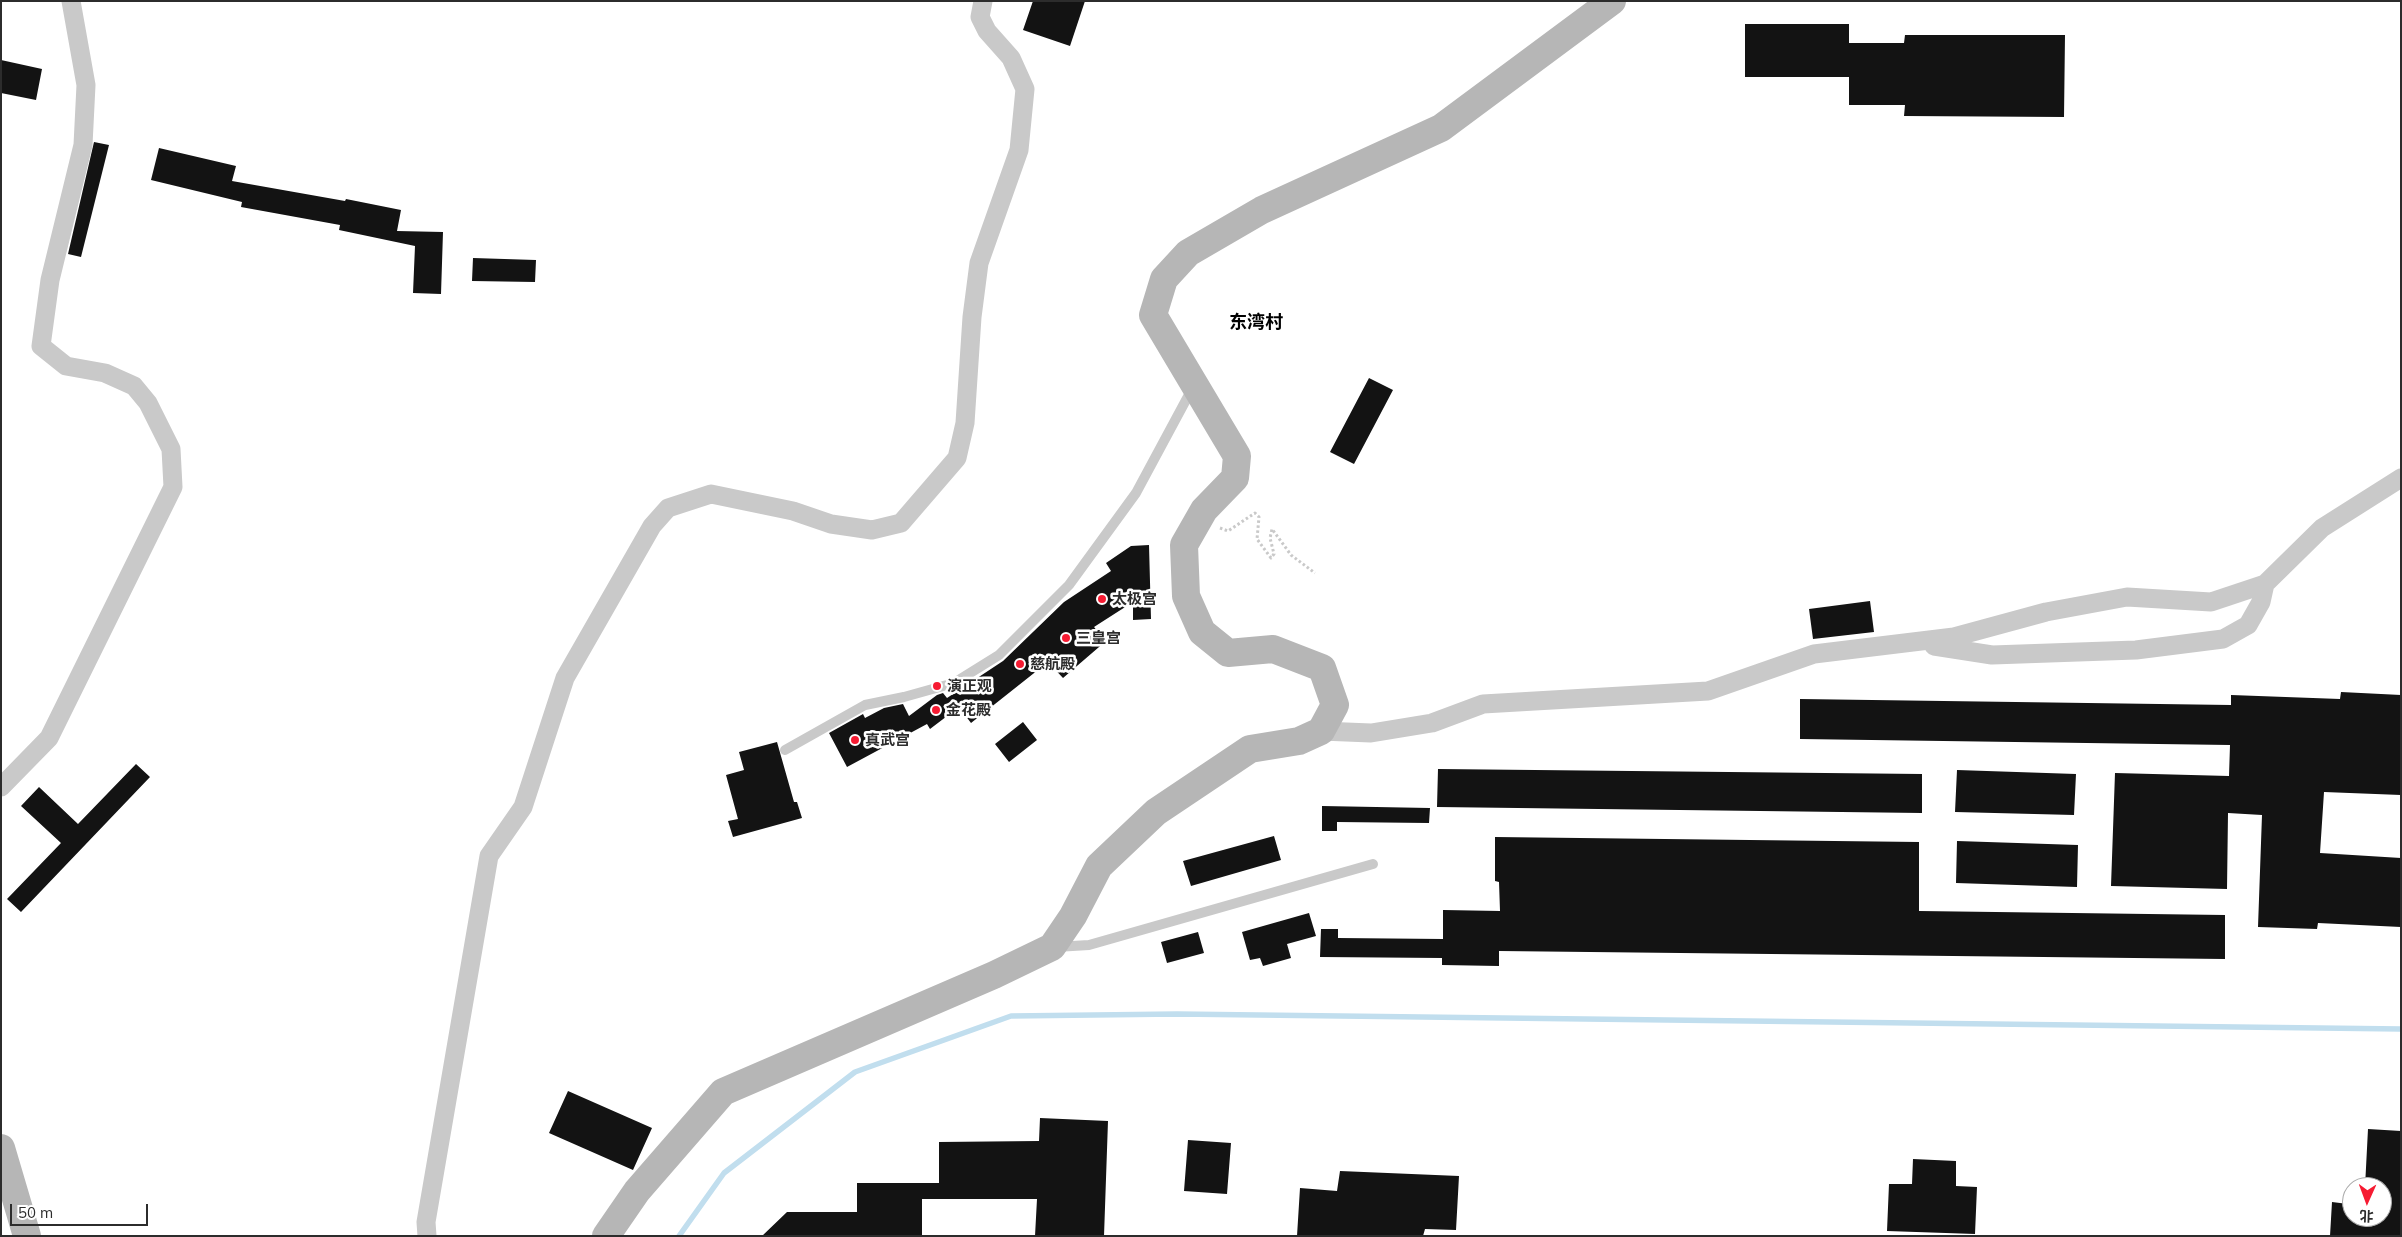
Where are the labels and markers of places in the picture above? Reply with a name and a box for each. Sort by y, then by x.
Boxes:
place label: 太极宫 [1112,590,1157,608]
marker: 太极宫 [1096,593,1108,605]
place label: 三皇宫 [1076,629,1121,647]
marker: 三皇宫 [1060,632,1072,644]
place label: 慈航殿 [1030,655,1075,673]
marker: 慈航殿 [1014,658,1026,670]
place label: 演正观 [947,677,992,695]
marker: 演正观 [931,680,943,692]
place label: 金花殿 [946,701,991,719]
marker: 金花殿 [930,704,942,716]
place label: 真武宫 [865,731,910,749]
marker: 真武宫 [849,734,861,746]

